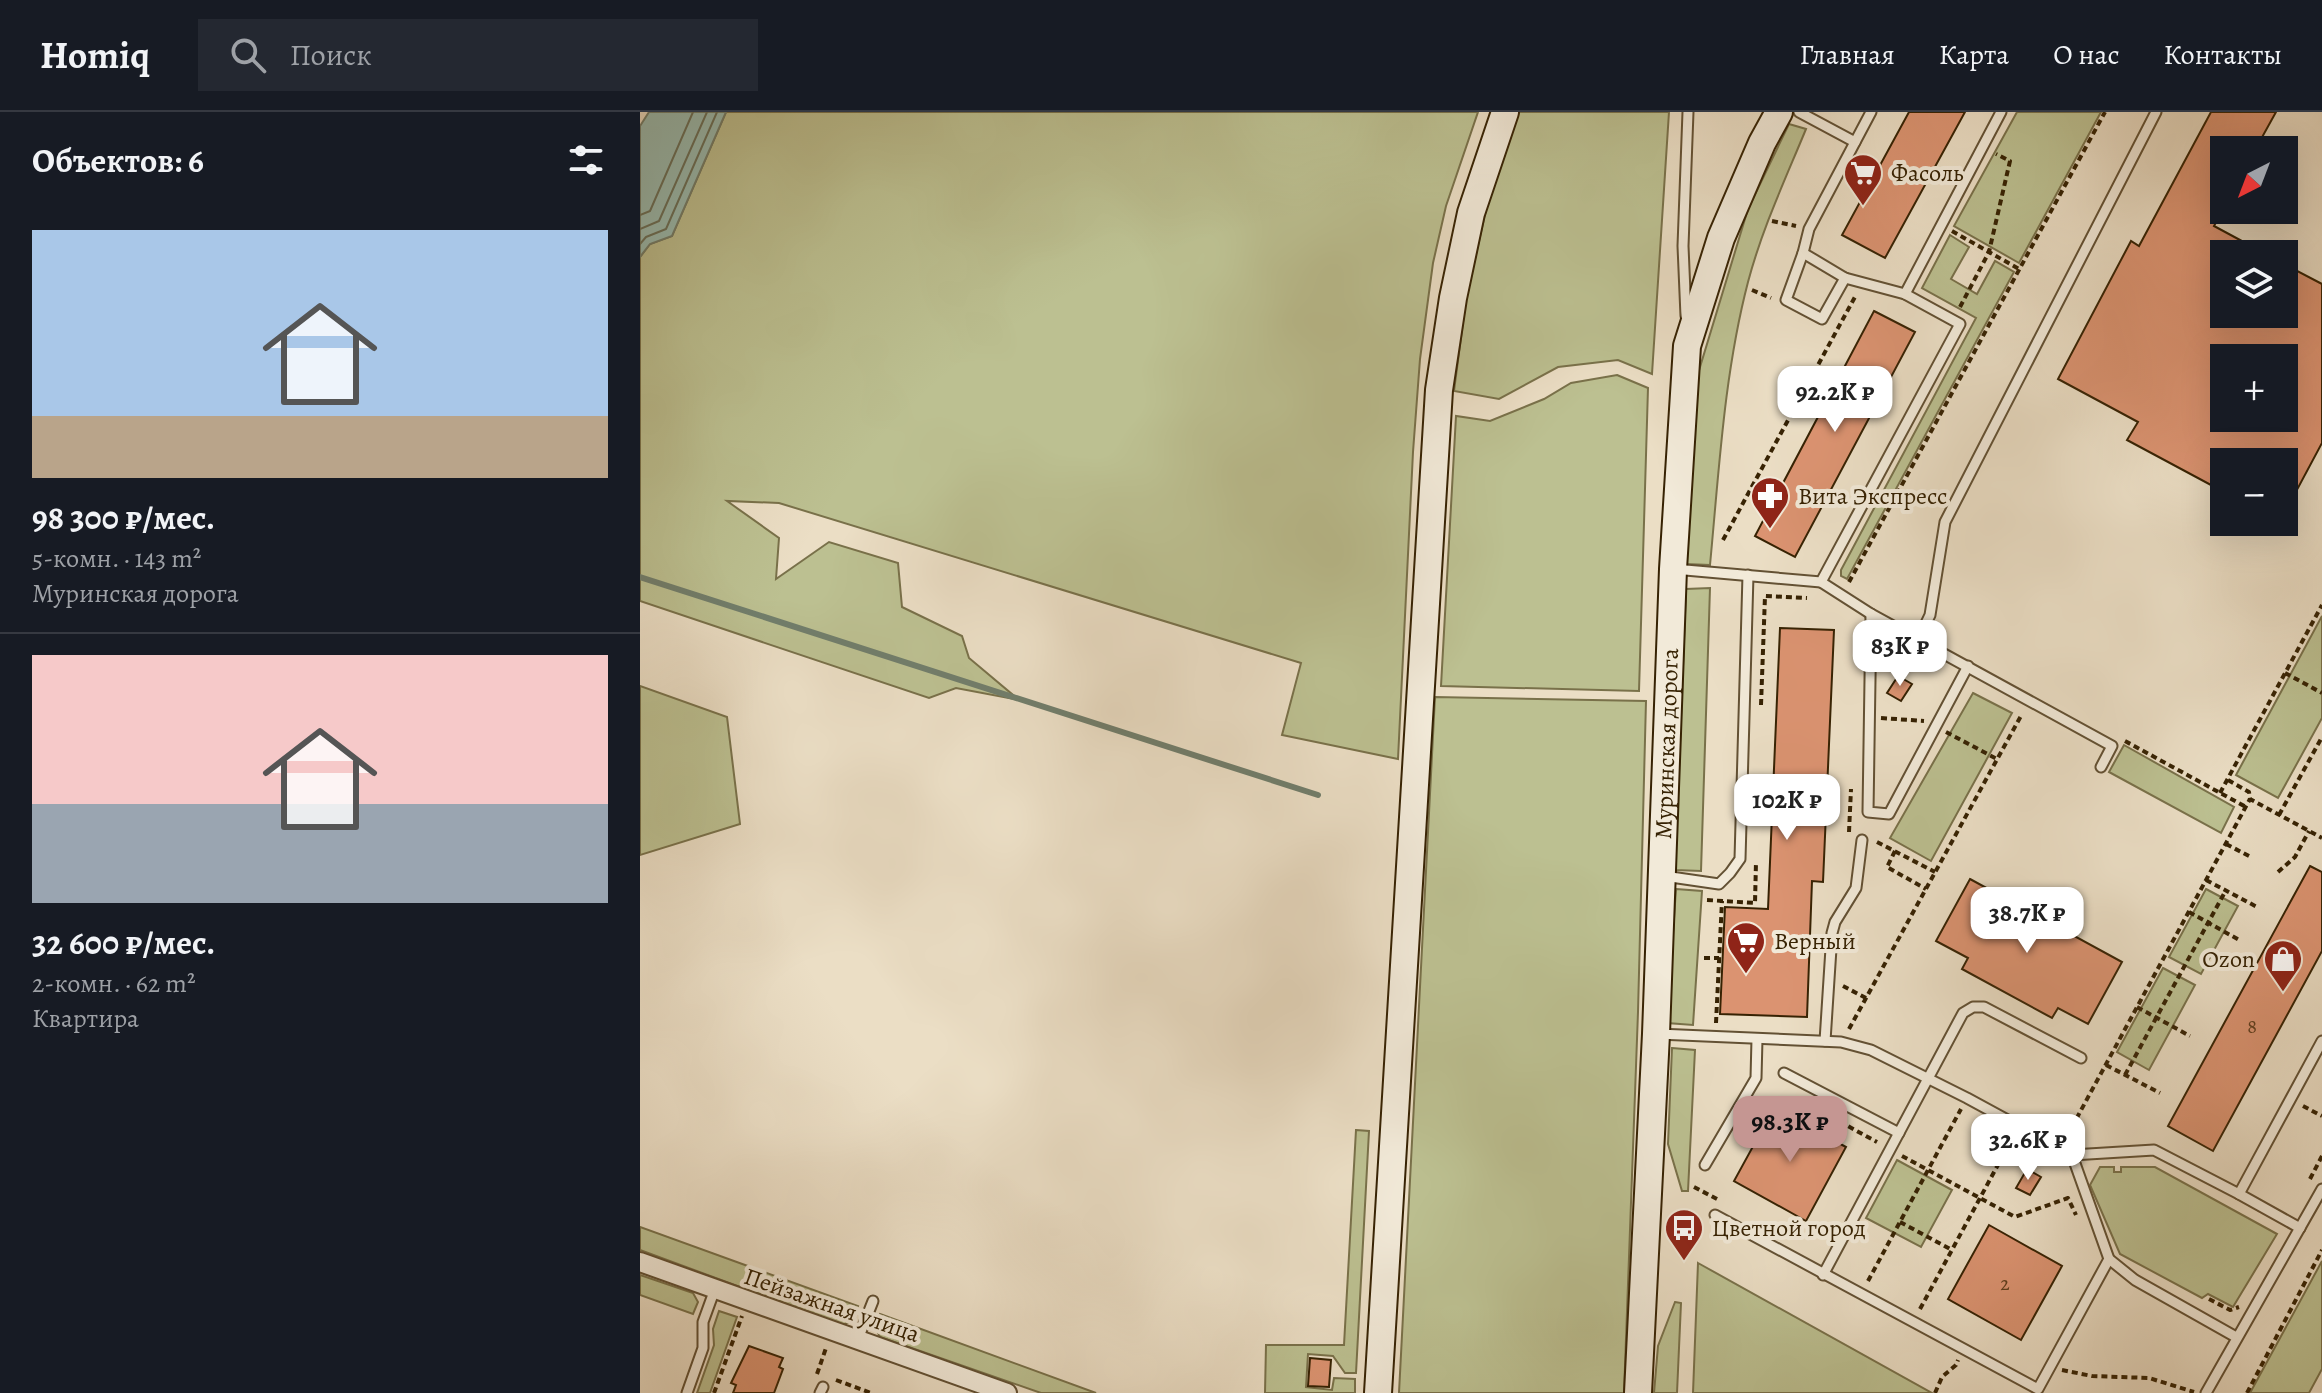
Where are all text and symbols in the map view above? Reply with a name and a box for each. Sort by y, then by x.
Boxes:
search box [198,19,758,91]
text: Homiq [40,29,150,81]
icon: search [226,33,270,77]
text: Поиск [290,35,372,75]
text: Главная [1799,36,1895,74]
text: Карта [1939,36,2009,74]
text: О нас [2053,36,2120,74]
text: Контакты [2164,36,2282,74]
north arrow [2210,136,2298,224]
map controls [2210,136,2298,536]
text: Объектов: 6 [32,137,204,184]
icon: filters [564,138,608,182]
supermarket icon: Фасоль [1842,152,1884,207]
place label: Фасоль [1891,157,1964,189]
button: layers [2210,240,2298,328]
icon: home [248,282,392,426]
button: + [2210,344,2298,432]
pin: 92.2K ₽ [1761,366,1909,434]
text: 92.2K ₽ [1795,374,1875,409]
button: − [2210,448,2298,536]
pharmacy icon: Вита Экспресс [1749,475,1791,530]
place label: Вита Экспресс [1798,480,1947,512]
text: 98 300 ₽/мес. [32,494,215,541]
text: 5-комн. · 143 m² [32,541,201,576]
text: Муринская дорога [32,576,239,611]
pin: 83K ₽ [1844,620,1956,688]
text: 83K ₽ [1871,628,1929,663]
street label: Муринская дорога [1647,648,1686,840]
icon: home [248,707,392,851]
pin: 102K ₽ [1722,774,1852,842]
text: 102K ₽ [1752,782,1822,817]
pin: 38.7K ₽ [1953,887,2101,955]
text: 38.7K ₽ [1989,895,2065,930]
text: 32 600 ₽/мес. [32,919,215,966]
supermarket icon: Верный [1725,920,1767,975]
place label: Верный [1774,925,1856,957]
shop icon: Ozon [2262,938,2304,993]
place label: Ozon [2202,943,2255,975]
text: 2-комн. · 62 m² [32,966,195,1001]
text: Квартира [32,1001,139,1036]
house number: 8 [2247,1013,2257,1040]
pin: 98.3K ₽ [1716,1096,1864,1164]
text: 98.3K ₽ [1751,1104,1829,1139]
pin: 32.6K ₽ [1954,1114,2102,1182]
text: 32.6K ₽ [1989,1122,2067,1157]
bus stop icon: Цветной город [1663,1207,1705,1262]
place label: Цветной город [1712,1212,1866,1244]
street label: Пейзажная улица [740,1260,924,1350]
house number: 2 [2000,1270,2010,1297]

